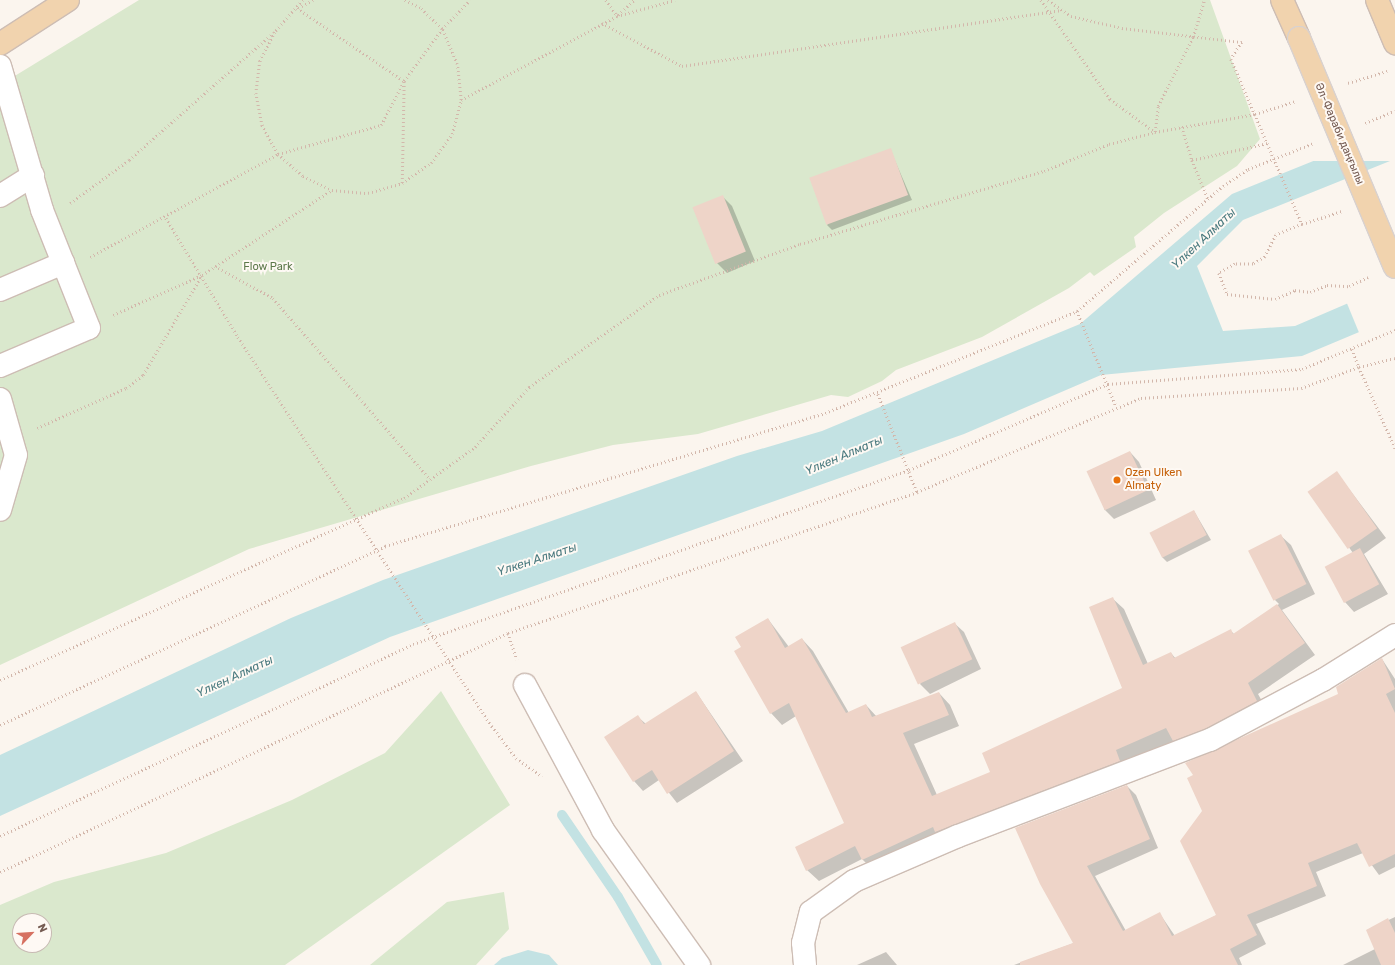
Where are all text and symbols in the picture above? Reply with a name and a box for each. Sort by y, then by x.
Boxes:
street label: Әл-Фараби даңғылы [1312,81,1366,187]
water label: Үлкен Алматы [1169,206,1239,272]
park label: Flow Park [243,260,293,274]
water label: Үлкен Алматы [803,433,885,479]
place label: Ozen Ulken Almaty [1125,467,1182,493]
marker: Ozen Ulken Almaty [1112,475,1122,485]
water label: Үлкен Алматы [495,540,579,580]
water label: Үлкен Алматы [195,653,275,701]
north arrow [12,913,52,953]
text: N [35,922,50,934]

